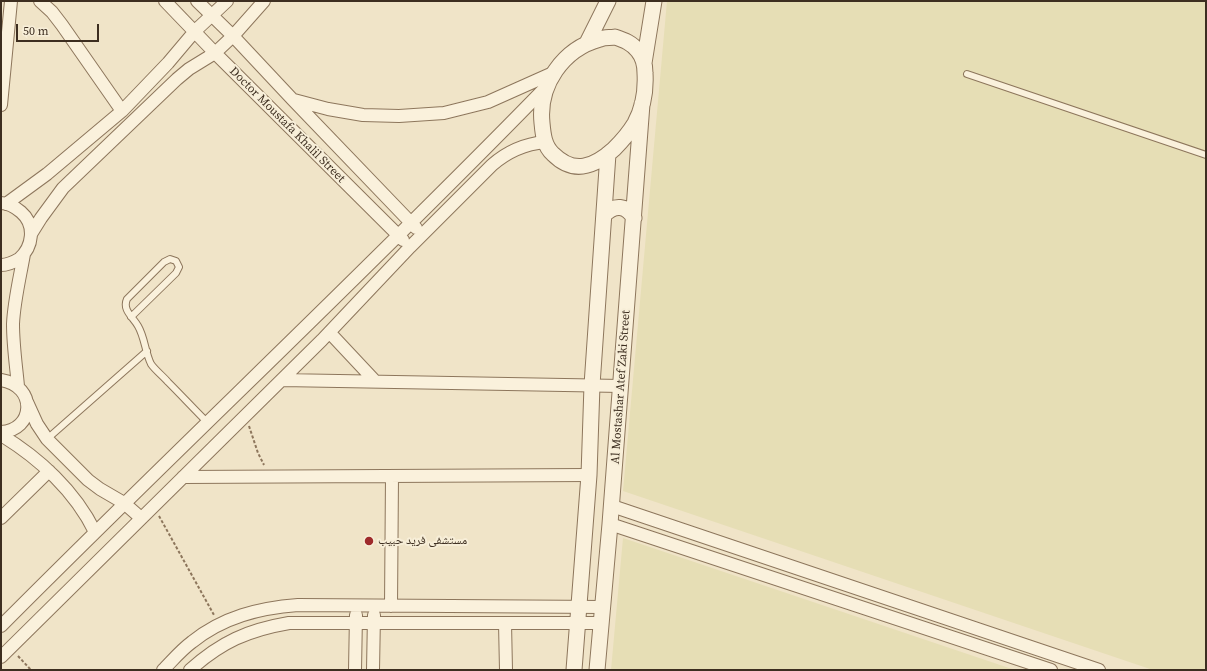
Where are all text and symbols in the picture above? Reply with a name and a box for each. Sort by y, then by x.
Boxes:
scale bar [18,16,101,42]
text: 50 m [23,23,49,39]
street label: Doctor Moustafa Khalil Street [226,64,348,186]
street label: Al Mostashar Atef Zaki Street [608,310,634,464]
place label: مستشفى فريد حبيب [378,534,467,548]
marker: مستشفى فريد حبيب [363,535,375,547]

